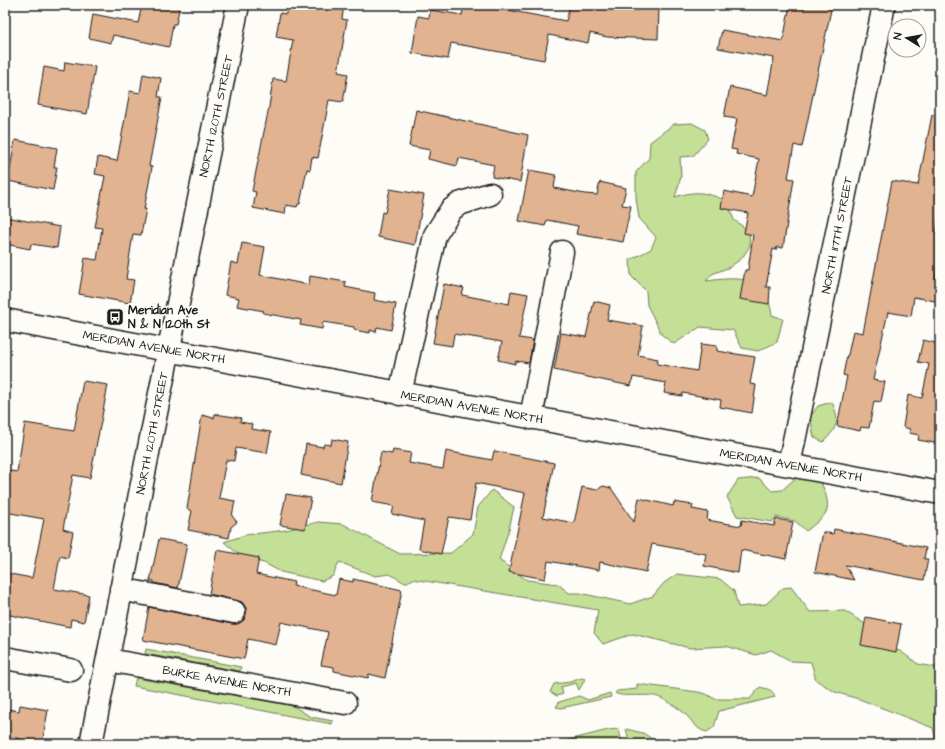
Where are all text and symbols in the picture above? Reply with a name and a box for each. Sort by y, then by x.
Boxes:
north arrow [887,18,927,58]
text: N [890,31,906,41]
street label: NORTH 120TH STREET [195,53,238,179]
street label: NORTH 117TH STREET [818,175,857,295]
place label: Meridian Ave N & N 120th St [128,302,210,333]
bus stop icon: Meridian Ave N & N 120th St [105,307,125,327]
street label: MERIDIAN AVENUE NORTH [81,327,226,368]
street label: NORTH 120TH STREET [132,370,173,496]
street label: MERIDIAN AVENUE NORTH [399,387,544,428]
street label: MERIDIAN AVENUE NORTH [718,445,863,486]
street label: BURKE AVENUE NORTH [161,662,293,701]

